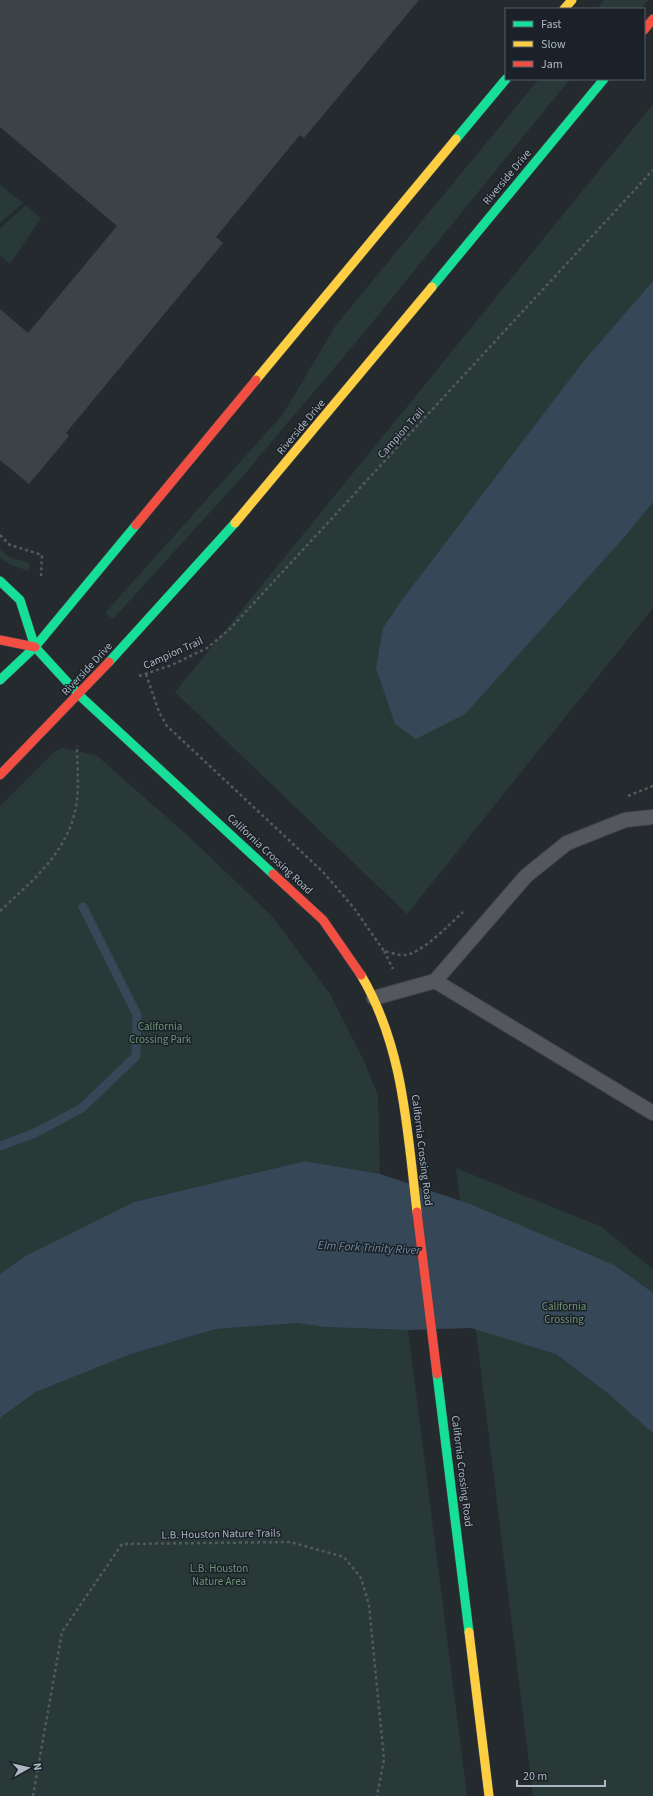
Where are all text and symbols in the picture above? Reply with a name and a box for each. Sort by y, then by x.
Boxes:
legend [505,8,645,80]
text: Fast [541,16,561,33]
text: Slow [541,36,566,53]
text: Jam [541,56,563,73]
street label: Riverside Drive [479,146,535,208]
street label: Riverside Drive [273,396,329,458]
street label: Campion Trail [374,404,428,462]
street label: Campion Trail [141,633,205,673]
street label: Riverside Drive [58,639,116,699]
street label: California Crossing Road [224,810,316,898]
park label: California Crossing Park [129,1019,192,1047]
street label: California Crossing Road [408,1094,436,1206]
water label: Elm Fork Trinity River [317,1237,422,1259]
park label: California Crossing [542,1299,586,1327]
street label: California Crossing Road [448,1415,476,1527]
street label: L.B. Houston Nature Trails [161,1525,281,1543]
park label: L.B. Houston Nature Area [190,1561,248,1589]
north arrow [8,1748,48,1788]
text: N [29,1762,45,1771]
scale bar [517,1762,605,1788]
text: 20 m [523,1768,547,1785]

